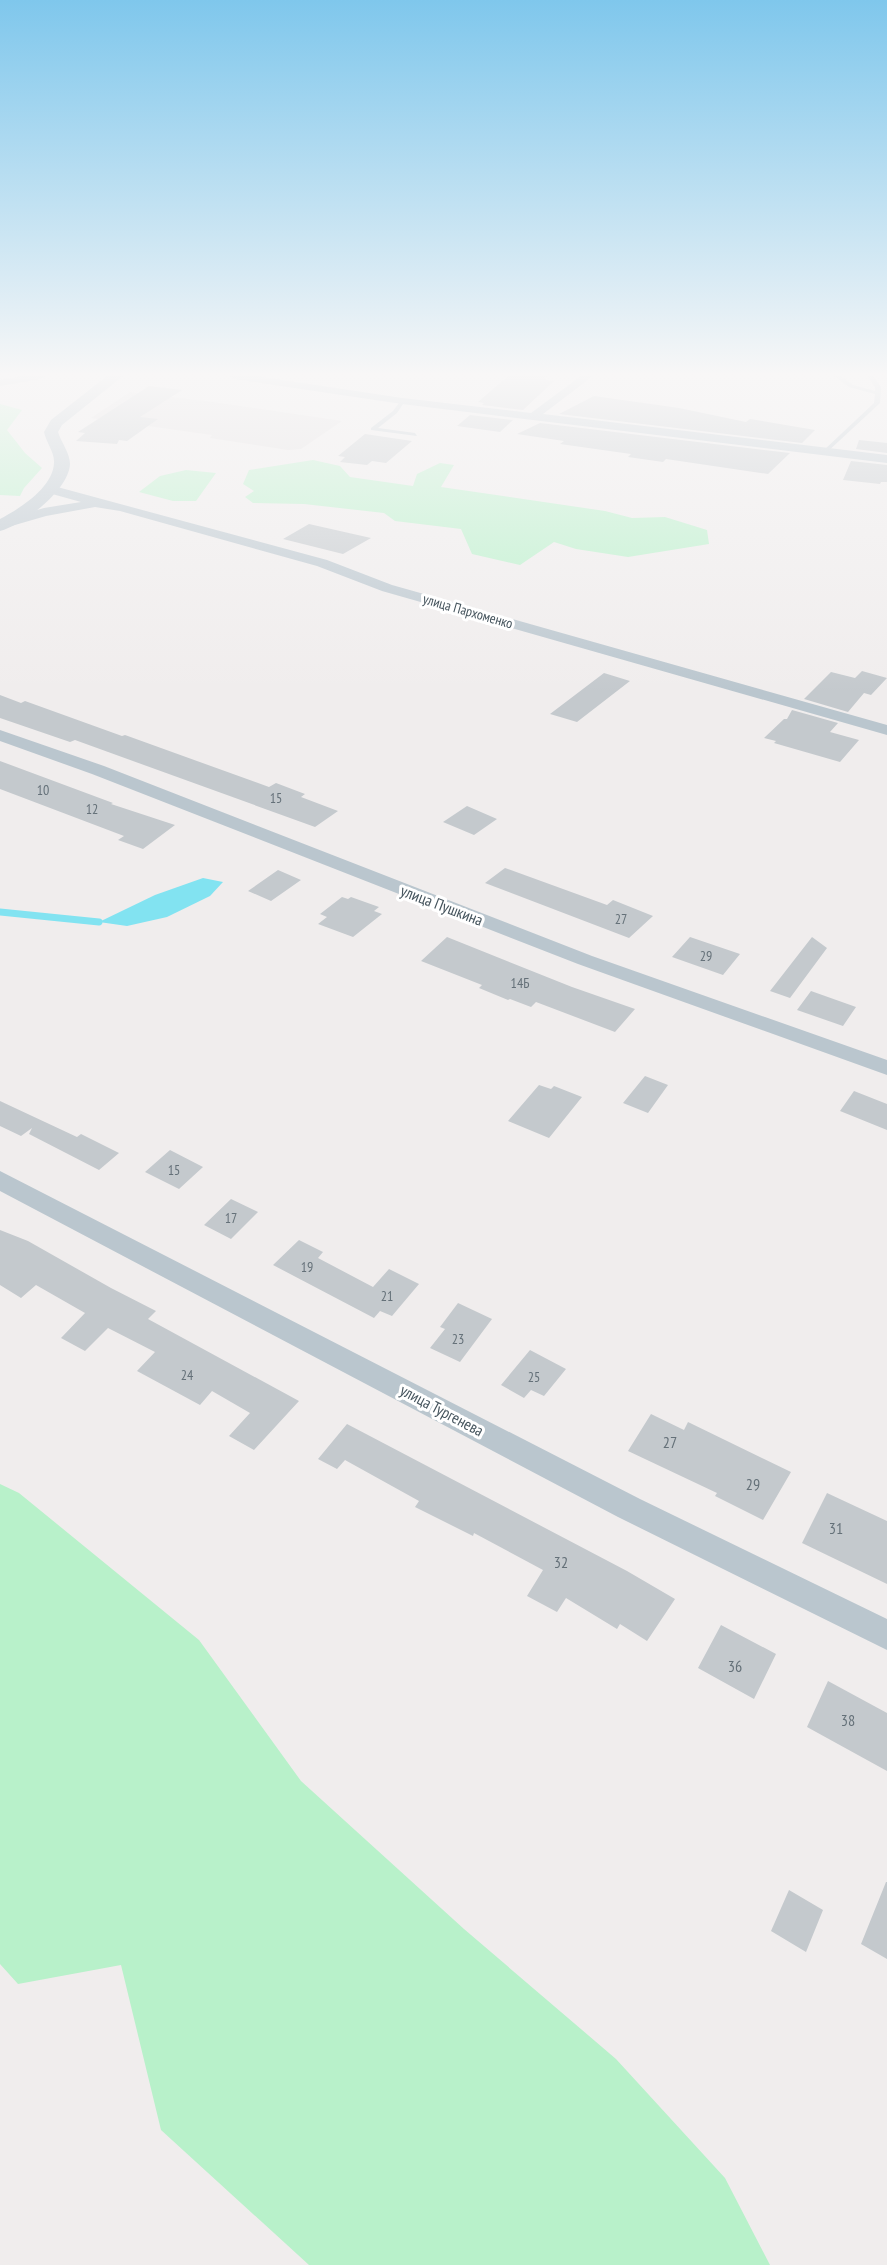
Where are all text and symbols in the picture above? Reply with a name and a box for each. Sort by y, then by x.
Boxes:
street label: улица Пархоменко [421,590,515,632]
house number: 10 [37,781,49,799]
house number: 15 [270,789,282,807]
house number: 12 [86,800,98,818]
street label: улица Пушкина [398,880,486,930]
house number: 27 [615,910,627,928]
house number: 29 [700,947,712,965]
house number: 14Б [511,974,529,992]
house number: 15 [168,1161,180,1179]
house number: 17 [225,1209,237,1227]
house number: 19 [301,1258,313,1276]
house number: 21 [381,1287,393,1305]
house number: 23 [452,1330,464,1348]
house number: 24 [181,1366,194,1384]
house number: 25 [528,1368,540,1386]
street label: улица Тургенева [397,1380,487,1440]
house number: 27 [663,1432,677,1452]
house number: 29 [746,1474,760,1494]
house number: 31 [829,1518,843,1538]
house number: 32 [554,1552,568,1572]
house number: 36 [728,1656,742,1676]
house number: 38 [841,1710,855,1730]

